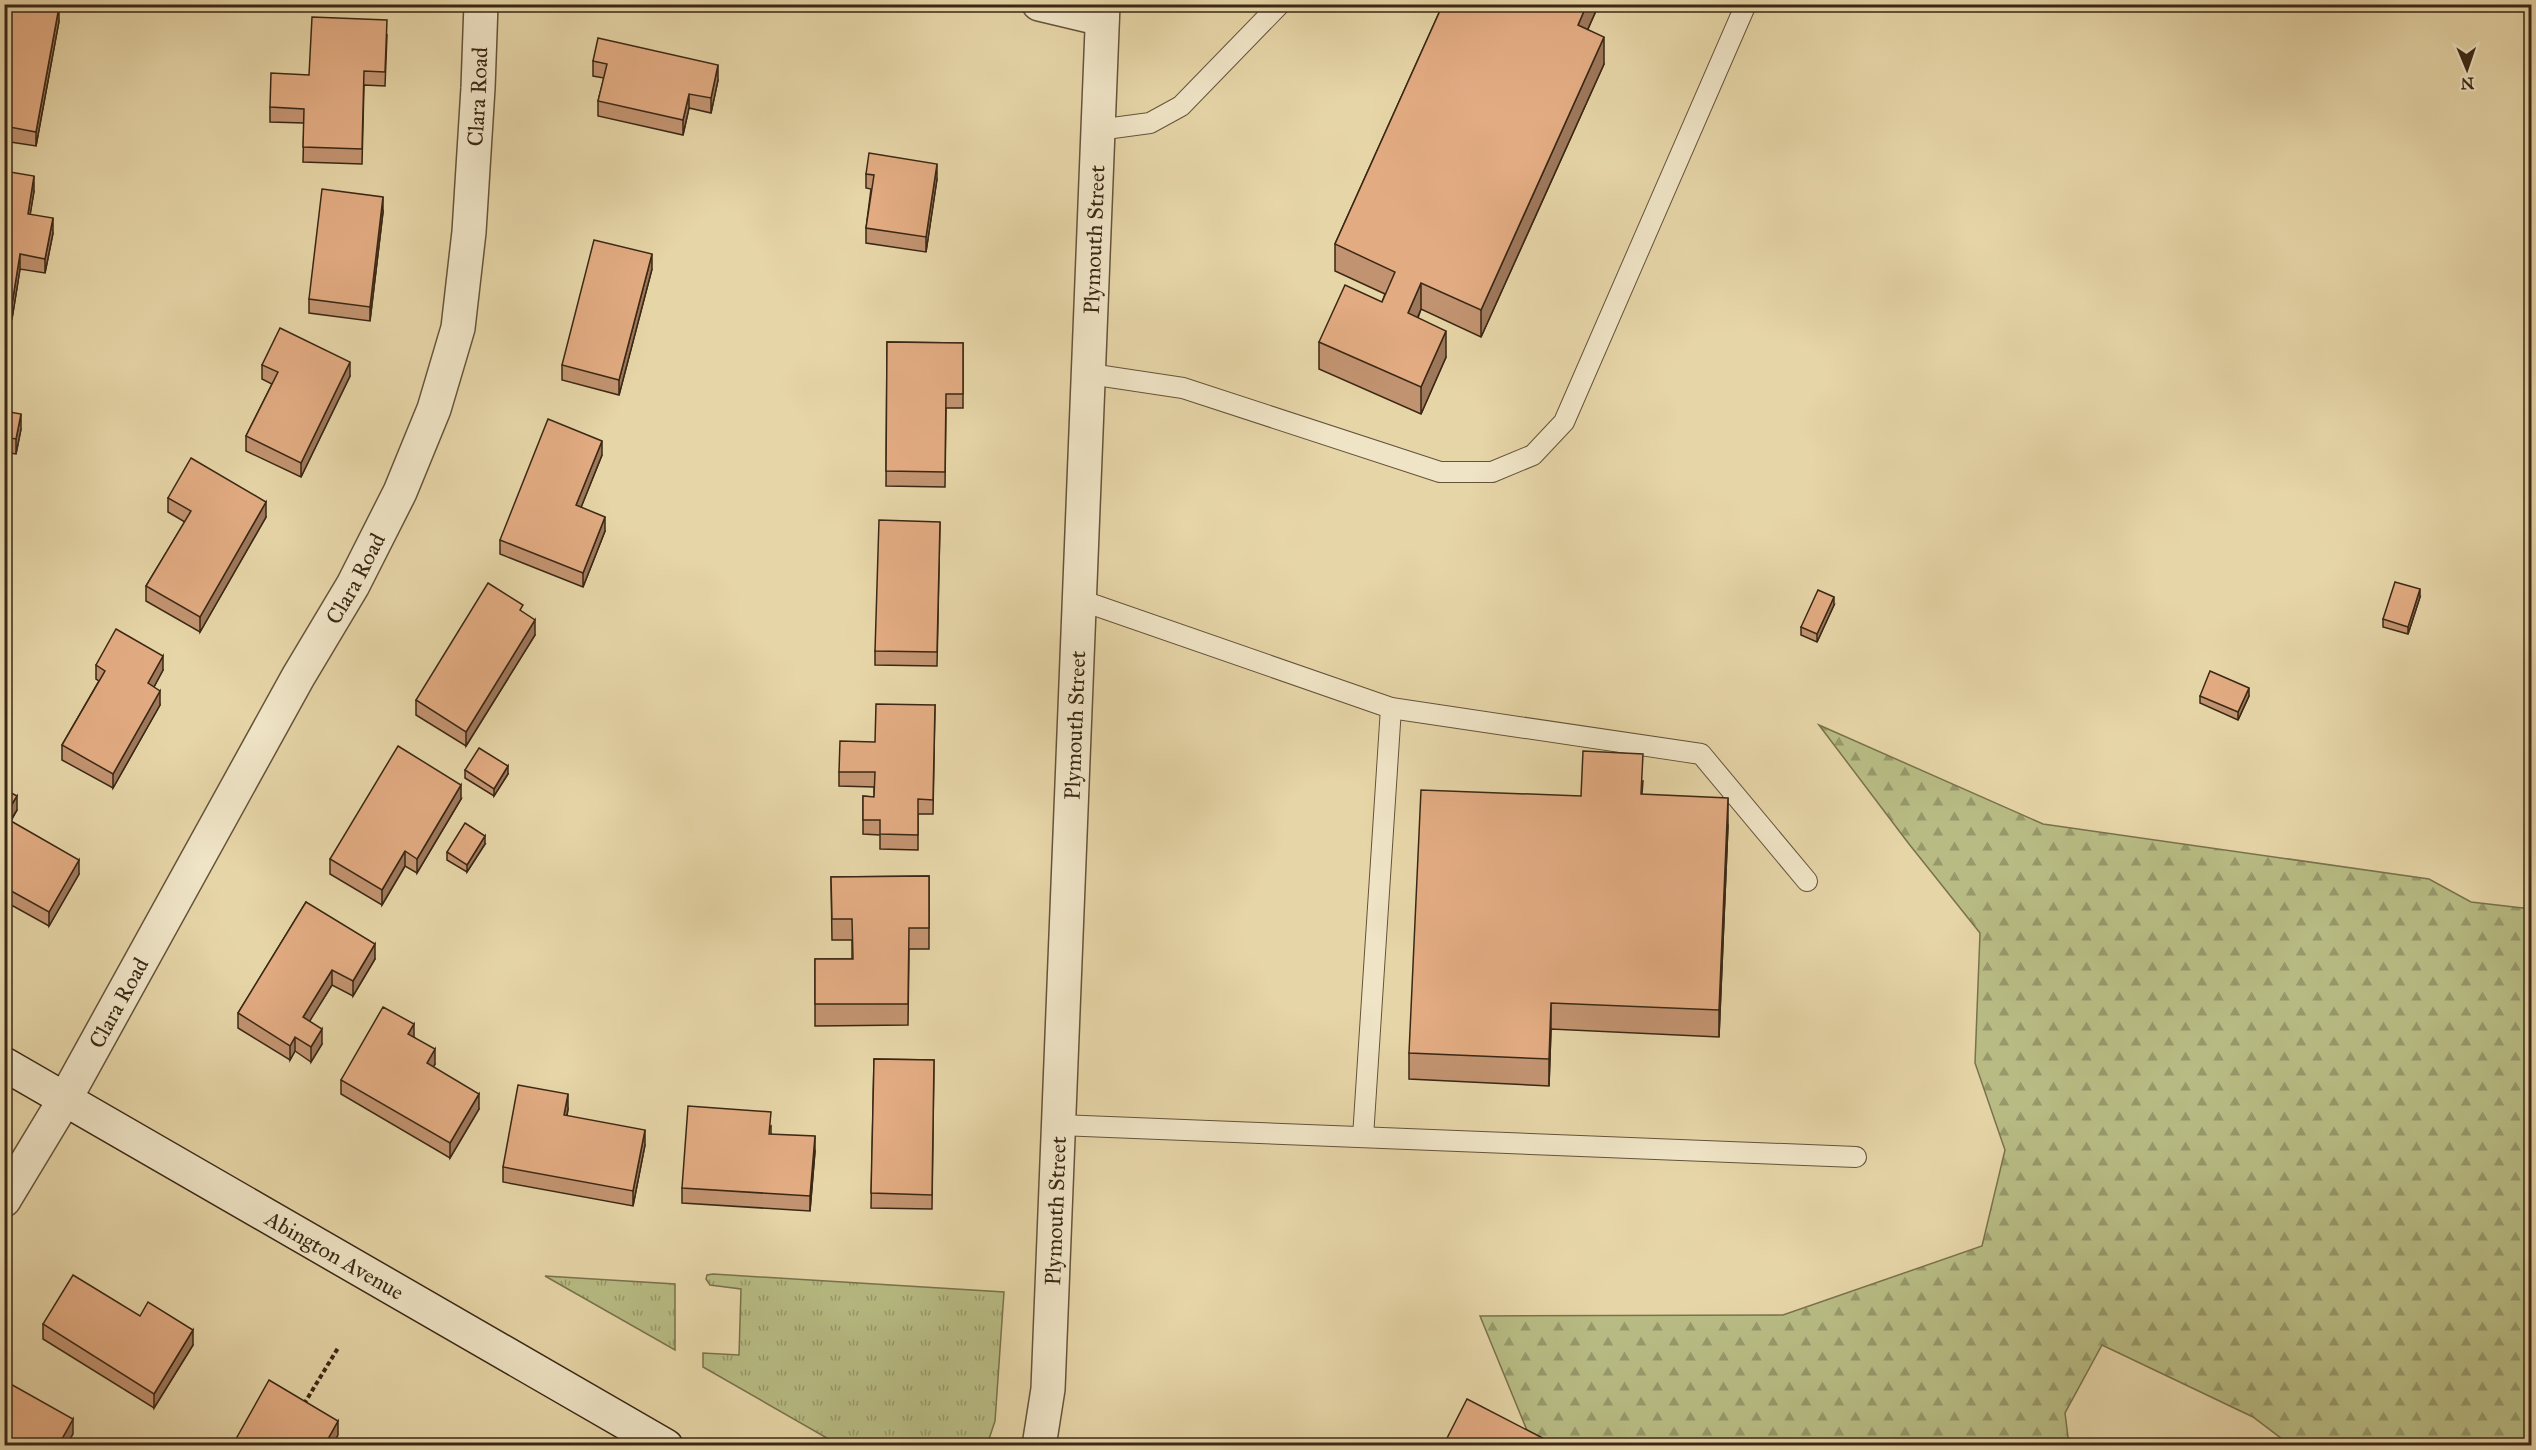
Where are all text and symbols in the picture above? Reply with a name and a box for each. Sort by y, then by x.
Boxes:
north arrow [2437,39,2497,99]
street label: Clara Road [461,46,493,147]
text: N [2460,74,2475,93]
street label: Plymouth Street [1077,164,1110,315]
street label: Clara Road [319,528,391,629]
street label: Plymouth Street [1058,650,1091,800]
street label: Clara Road [82,953,154,1053]
street label: Plymouth Street [1039,1135,1072,1286]
street label: Abington Avenue [260,1204,409,1305]

